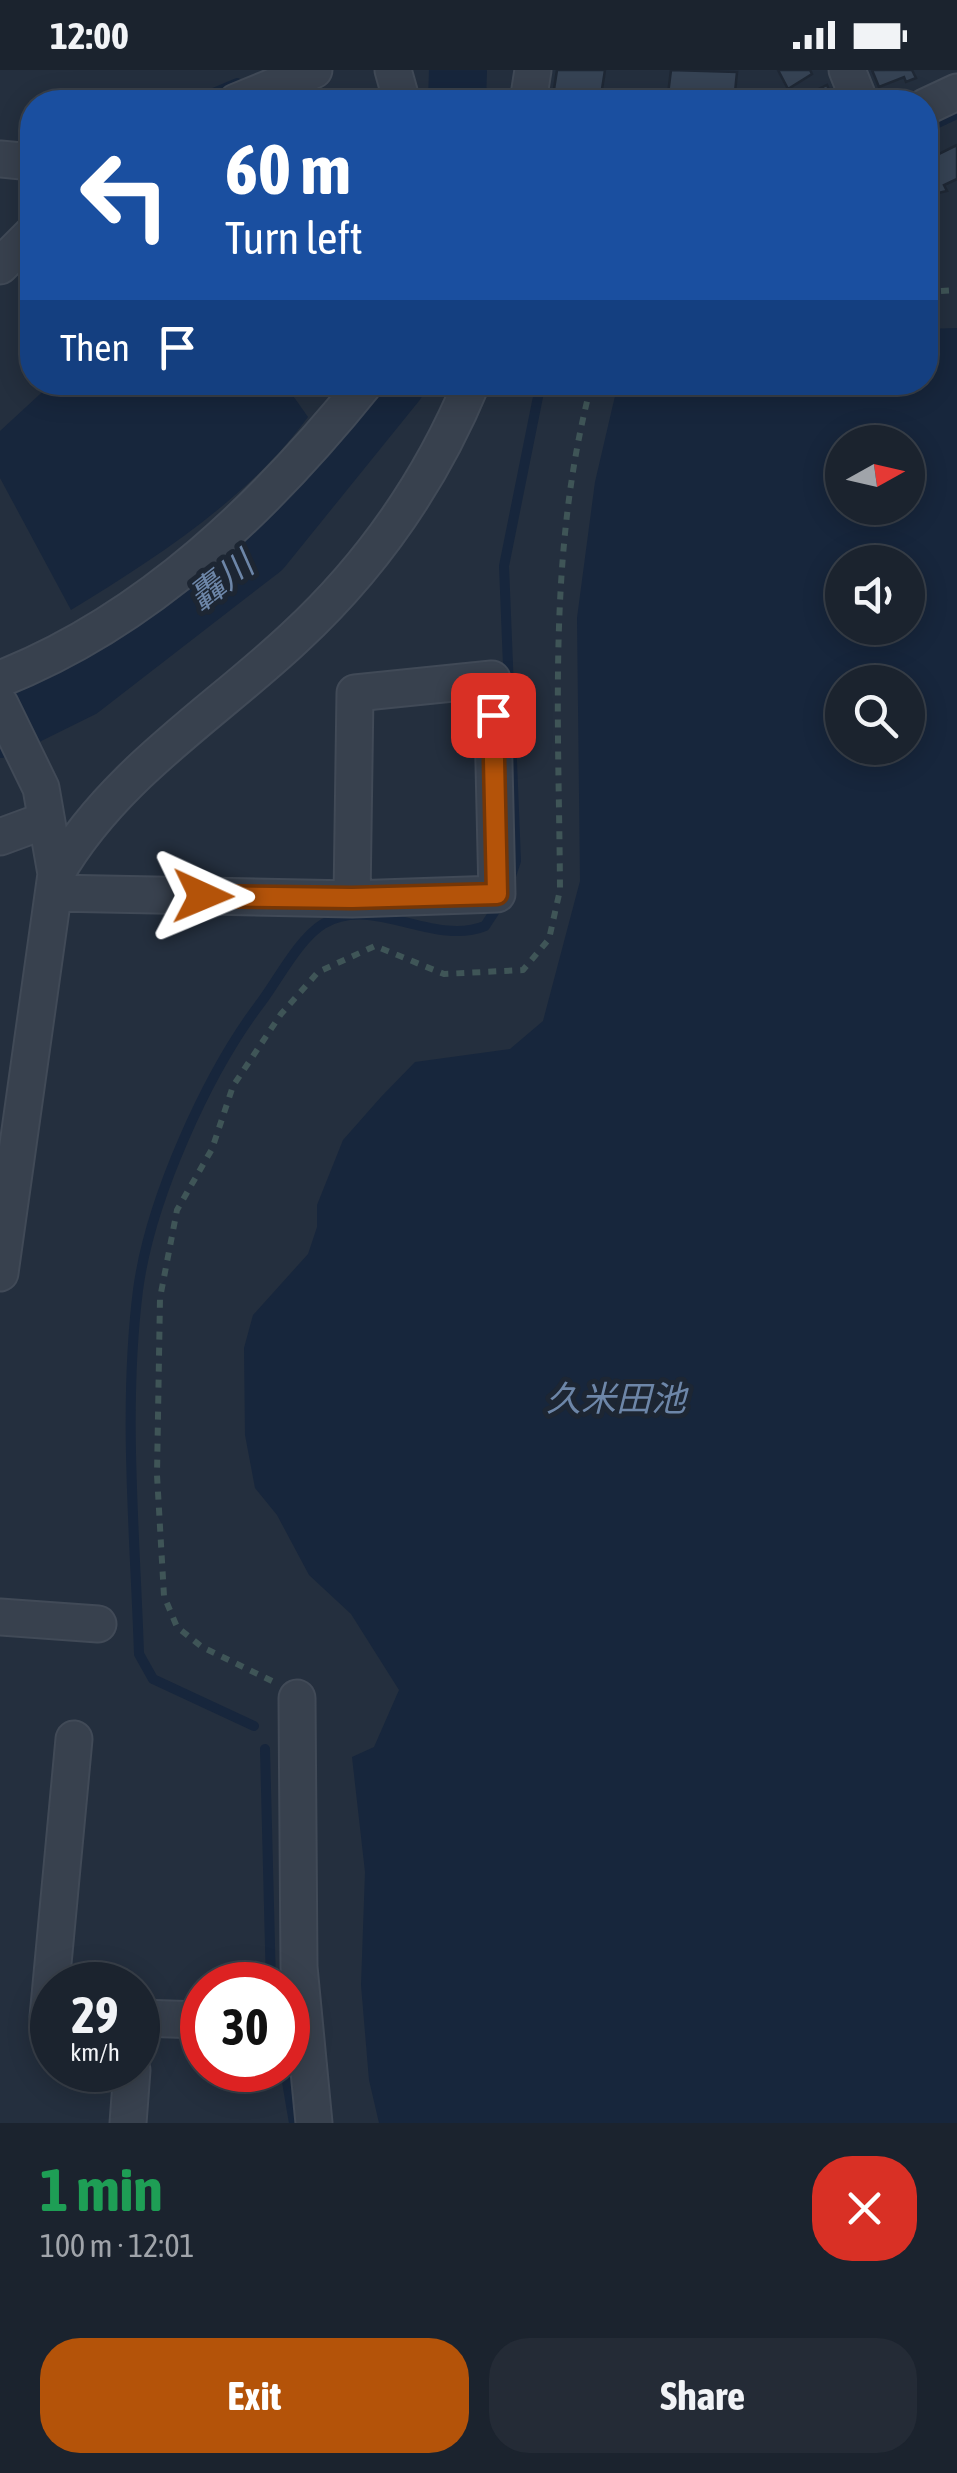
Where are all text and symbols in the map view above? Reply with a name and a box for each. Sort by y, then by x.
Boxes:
text: 12:00 [50,14,129,57]
text: 60 m [225,129,351,209]
icon: left [60,130,190,260]
text: Turn left [225,212,363,264]
icon: arrive [150,320,205,375]
text: Then [60,326,130,369]
north arrow [825,425,925,525]
map controls [825,425,925,765]
water label: 轟川 [180,540,263,618]
button: sound [825,545,925,645]
button: search [825,665,925,765]
pin [451,673,536,758]
icon: arrive [466,688,521,743]
position arrow [151,844,255,948]
water label: 久米田池 [546,1378,689,1418]
speed limit sign: 30 [180,1962,310,2092]
text: 29 [71,1986,118,2044]
text: km/h [70,2038,120,2066]
text: 1 min [40,2155,163,2224]
button: close [812,2156,917,2261]
text: 100 m · 12:01 [40,2227,195,2264]
button: Exit [40,2338,469,2453]
button: Share [489,2338,917,2453]

